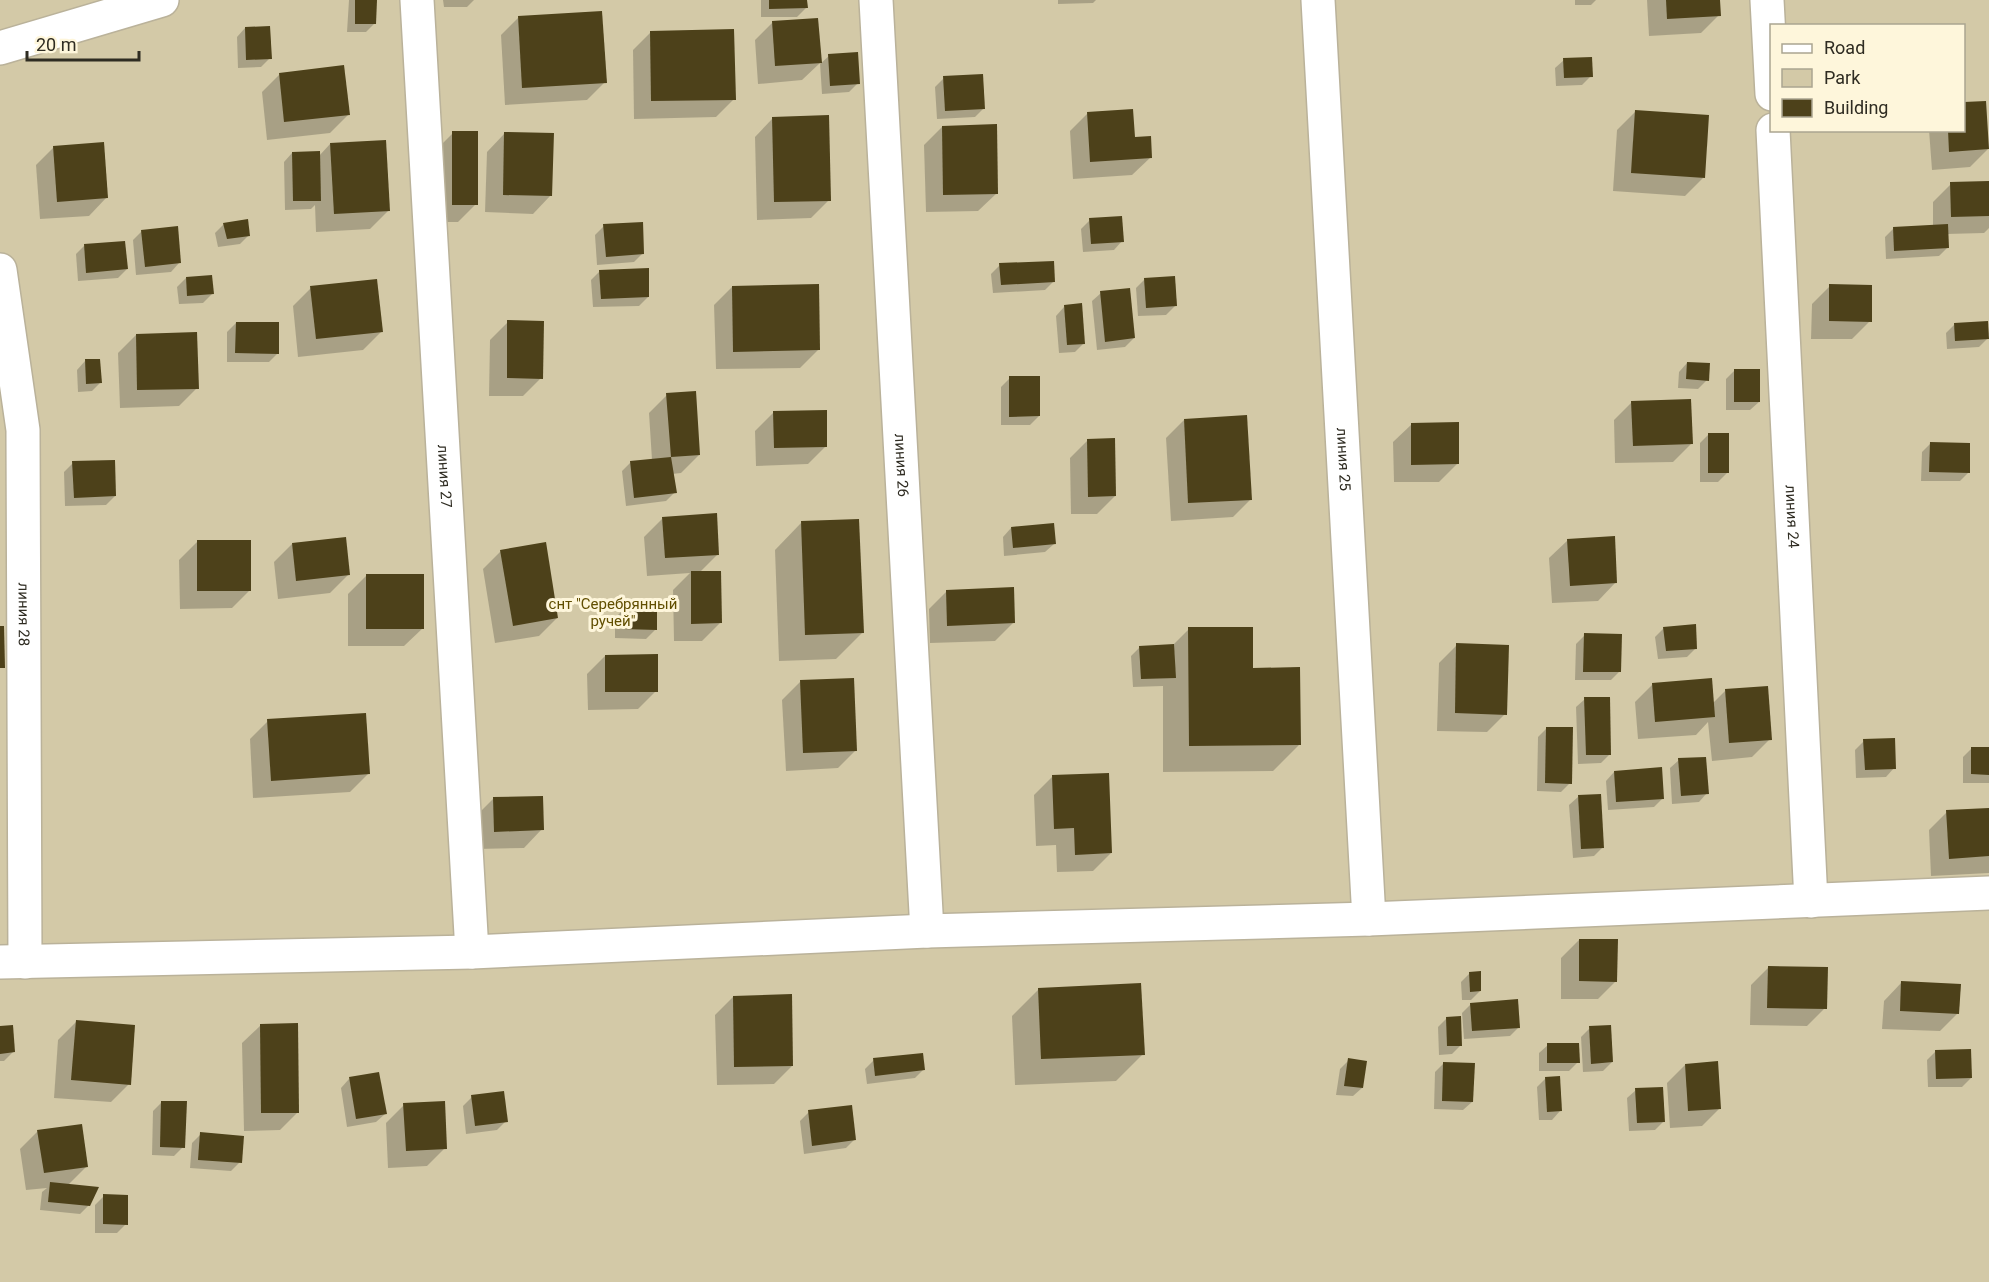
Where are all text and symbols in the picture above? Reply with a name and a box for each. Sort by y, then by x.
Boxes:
scale bar [27,24,140,62]
legend [1770,24,1965,132]
text: 20 m [36,34,76,55]
text: Road [1824,37,1865,58]
text: Park [1824,67,1861,88]
text: Building [1824,97,1888,118]
street label: линия 25 [1333,427,1354,492]
street label: линия 26 [891,433,912,498]
street label: линия 27 [434,444,455,508]
street label: линия 24 [1781,484,1803,549]
street label: линия 28 [15,583,33,646]
park label: снт "Серебрянный ручей" [549,595,677,630]

